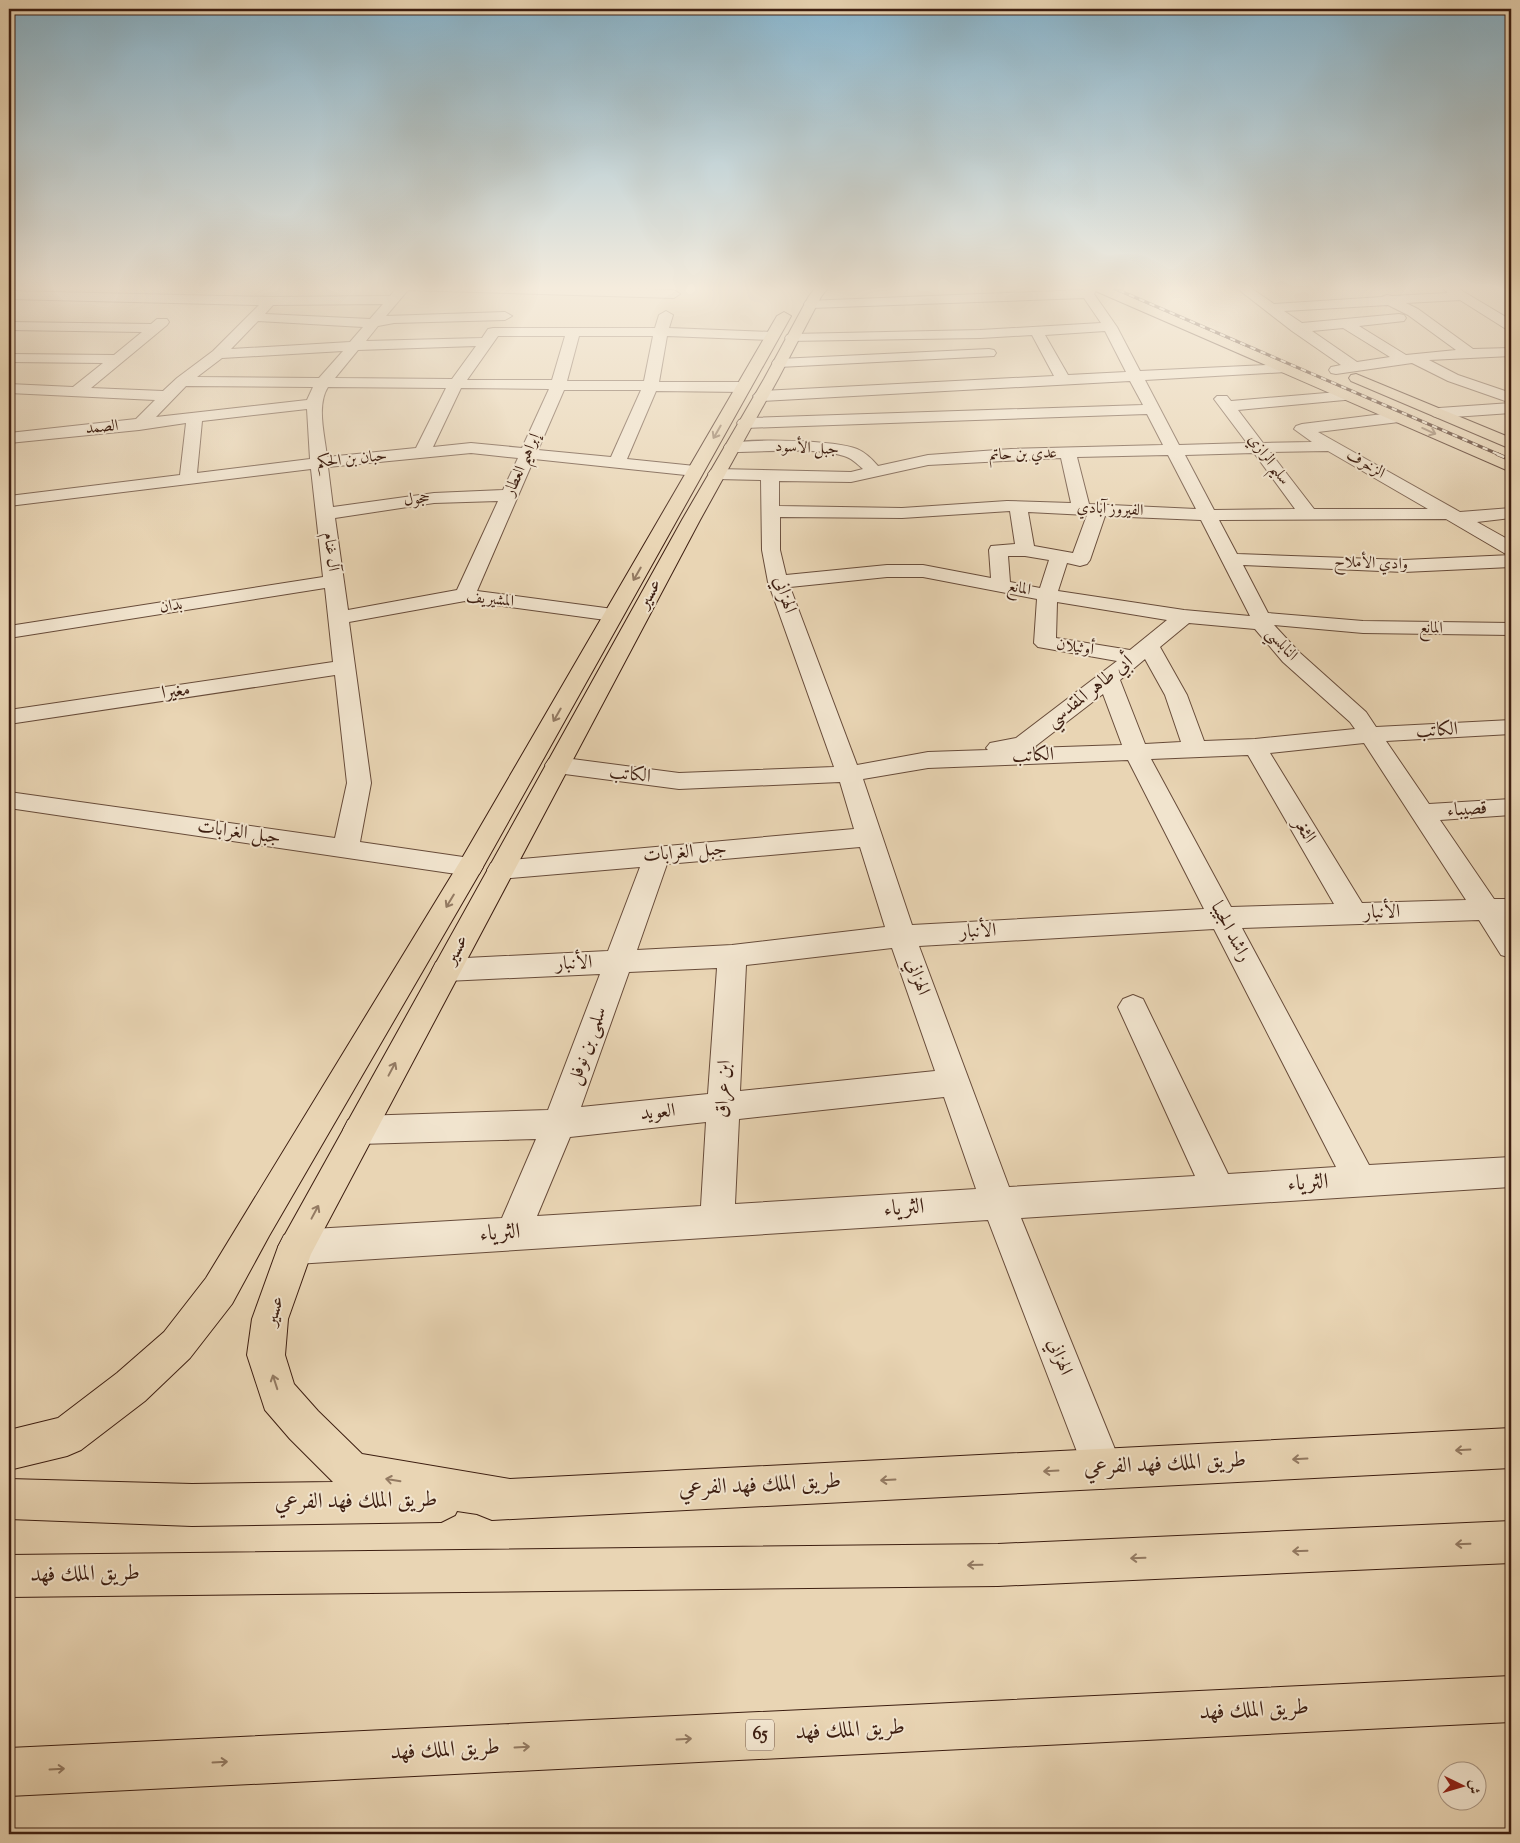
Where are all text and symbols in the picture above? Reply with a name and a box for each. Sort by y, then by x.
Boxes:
street label: الصمد [84,415,120,441]
one-way arrow [712,425,722,439]
one-way arrow [1421,426,1436,436]
street label: إبراهيم العطار [498,429,550,503]
street label: سليم الرازي [1239,430,1295,492]
street label: جبل الأسود [775,434,839,462]
street label: عدي بن حاتم [989,442,1057,469]
street label: حبان بن الحكم [316,445,389,477]
street label: الزخرف [1341,445,1389,485]
street label: حجول [402,487,432,513]
street label: الفيروز آبادي [1076,497,1144,523]
street label: آل غنام [315,531,344,574]
street label: وادي الأملاح [1333,549,1409,578]
one-way arrow [632,566,642,581]
street label: الهزاني [765,573,803,617]
street label: عسير [630,574,669,616]
street label: المانع [1005,575,1033,605]
street label: المشيريف [465,586,515,614]
street label: بدان [158,594,184,620]
street label: المانع [1419,617,1443,643]
street label: النابلسي [1258,623,1302,668]
street label: أوثيلان [1054,632,1096,662]
street label: أبي طاهر المقدسي [1040,648,1141,736]
street label: مغيرا [160,677,192,707]
one-way arrow [551,707,561,722]
street label: الكاتب [1415,716,1459,746]
street label: الكاتب [1012,742,1054,770]
street label: الكاتب [608,759,652,791]
street label: قصيباء [1446,795,1488,825]
street label: الثغر [1285,811,1322,849]
street label: جبل الغرابات [196,814,282,852]
street label: جبل الغرابات [642,836,728,870]
one-way arrow [444,894,454,908]
street label: راشد الجيبا [1203,897,1257,967]
street label: الأنبار [1361,897,1401,927]
street label: الأنبار [957,916,997,947]
street label: عسير [437,930,476,971]
street label: الأنبار [553,948,593,979]
street label: الهزاني [898,955,936,999]
street label: سلمى بن نوفل [561,1003,615,1089]
street label: ابن عراق [709,1060,739,1118]
one-way arrow [388,1063,398,1077]
street label: العويد [639,1098,677,1128]
street label: الثرياء [1287,1167,1329,1201]
street label: الثرياء [882,1192,926,1226]
one-way arrow [310,1205,320,1220]
street label: الثرياء [478,1217,522,1251]
street label: عسير [257,1293,292,1331]
street label: الهزاني [1039,1335,1079,1379]
one-way arrow [269,1374,279,1390]
street label: طريق الملك فهد الفرعي [1083,1445,1247,1485]
one-way arrow [1455,1446,1471,1455]
one-way arrow [1293,1454,1309,1463]
street label: طريق الملك فهد الفرعي [678,1466,842,1506]
one-way arrow [1043,1467,1059,1476]
one-way arrow [385,1474,401,1484]
one-way arrow [881,1475,897,1484]
street label: طريق الملك فهد الفرعي [274,1485,438,1519]
one-way arrow [1455,1540,1471,1549]
one-way arrow [1292,1547,1308,1556]
one-way arrow [1130,1554,1146,1563]
street label: طريق الملك فهد [30,1558,140,1592]
one-way arrow [968,1560,984,1570]
street label: طريق الملك فهد [1198,1692,1310,1730]
street label: طريق الملك فهد [794,1712,906,1750]
road number: 65 [746,1720,774,1750]
street label: طريق الملك فهد [389,1732,501,1770]
one-way arrow [676,1734,692,1743]
one-way arrow [514,1742,530,1751]
one-way arrow [211,1757,227,1766]
north arrow [1438,1760,1488,1810]
one-way arrow [49,1765,65,1774]
text: ش [1462,1779,1484,1795]

